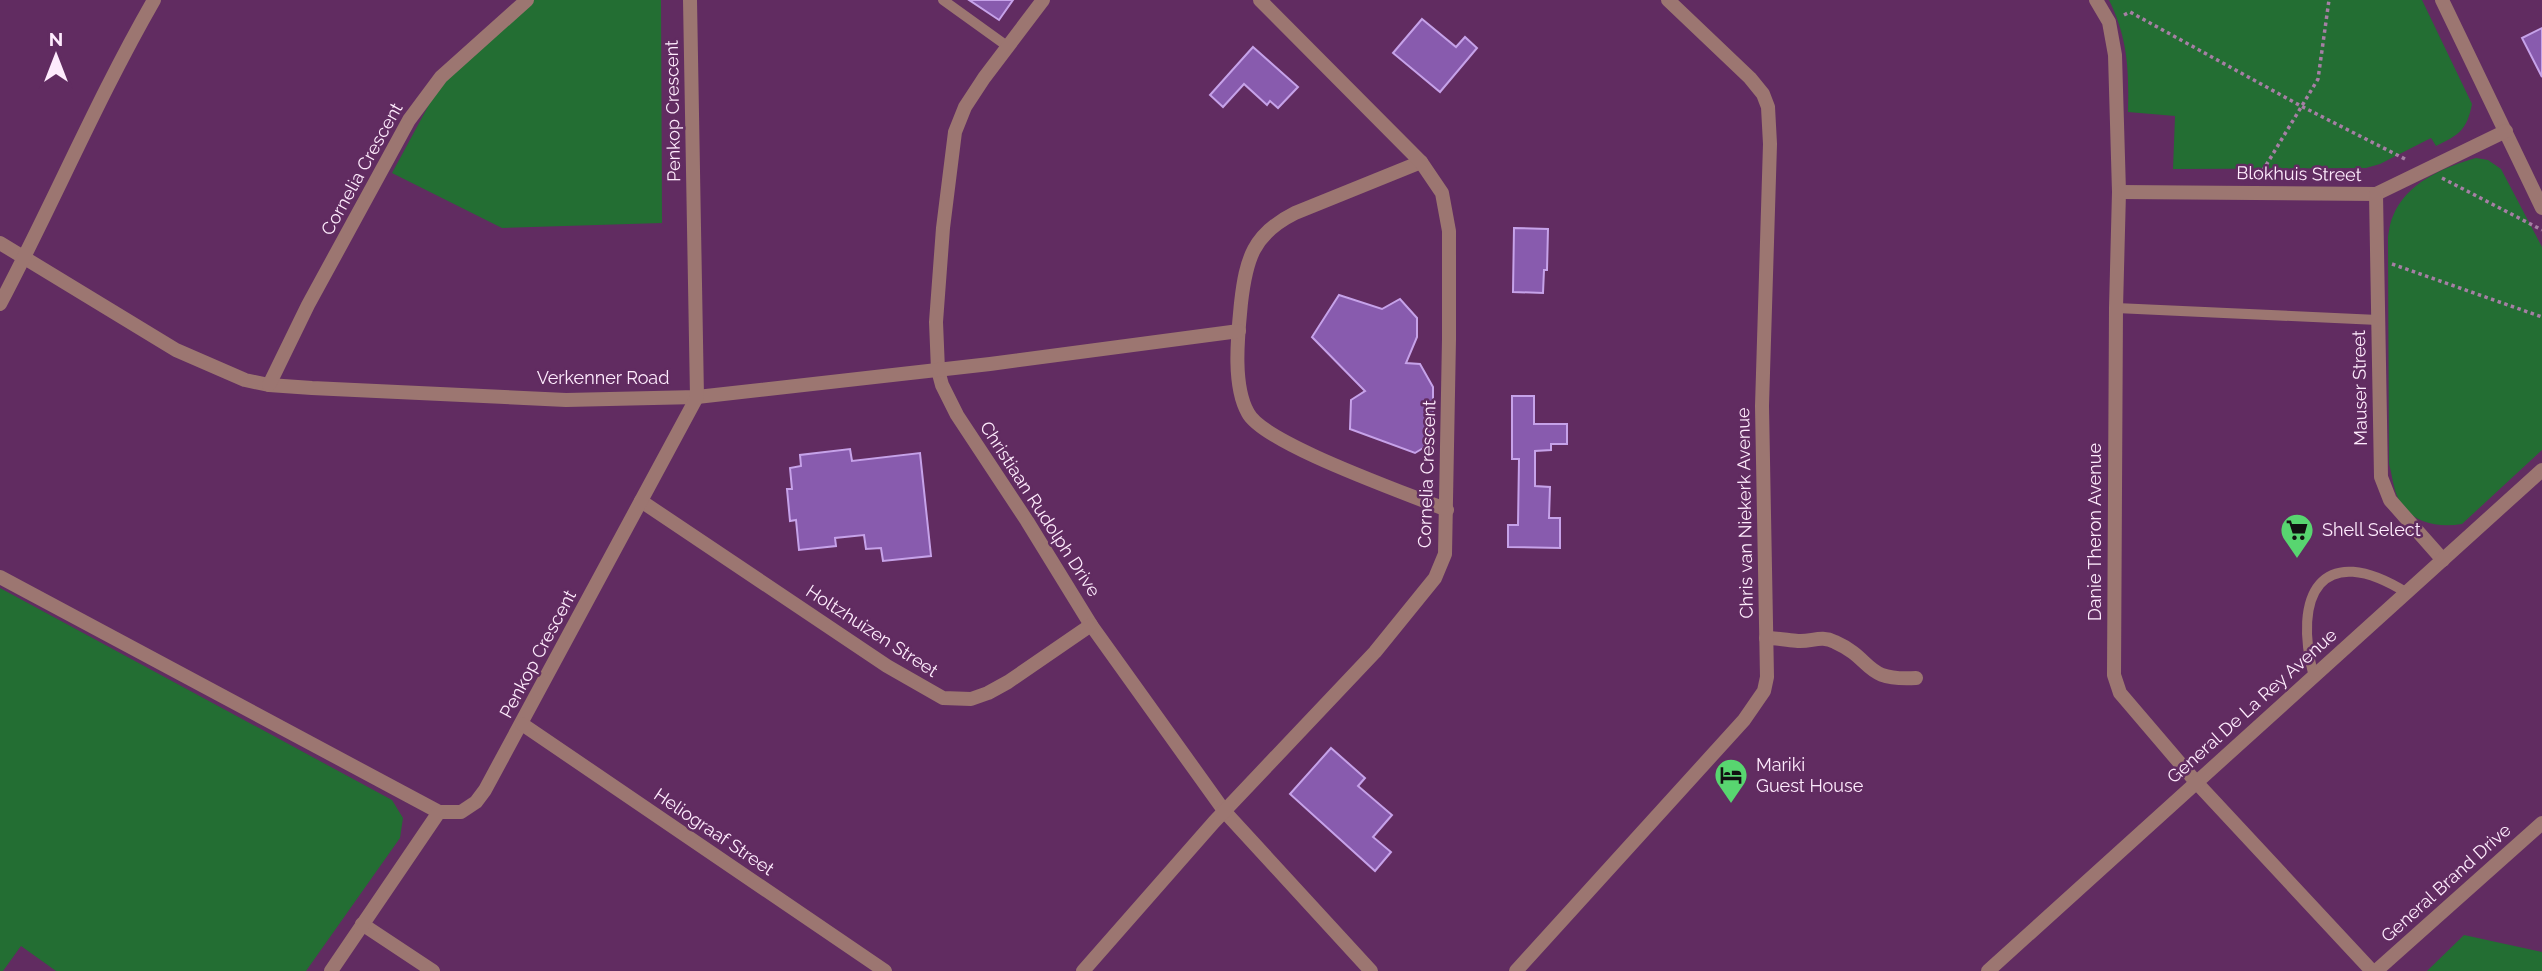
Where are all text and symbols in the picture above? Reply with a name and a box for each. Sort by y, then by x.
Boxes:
north arrow [21,21,91,91]
text: N [49,28,63,50]
street label: Penkop Crescent [661,40,684,182]
street label: Cornelia Crescent [316,99,407,239]
street label: Blokhuis Street [2236,162,2362,185]
street label: Mauser Street [2348,330,2371,446]
street label: Verkenner Road [537,367,669,388]
street label: Cornelia Crescent [1413,400,1440,548]
street label: Chris van Niekerk Avenue [1732,407,1757,619]
street label: Christiaan Rudolph Drive [976,417,1105,601]
street label: Danie Theron Avenue [2084,443,2105,621]
supermarket icon: Shell Select [2278,511,2316,560]
place label: Shell Select [2322,519,2421,540]
street label: Holtzhuizen Street [802,580,942,681]
street label: Penkop Crescent [495,586,580,721]
street label: General De La Rey Avenue [2163,624,2341,787]
place label: Mariki Guest House [1756,754,1864,796]
hotel icon: Mariki Guest House [1712,756,1750,805]
street label: Heliograaf Street [650,784,778,879]
street label: General Brand Drive [2377,819,2515,946]

